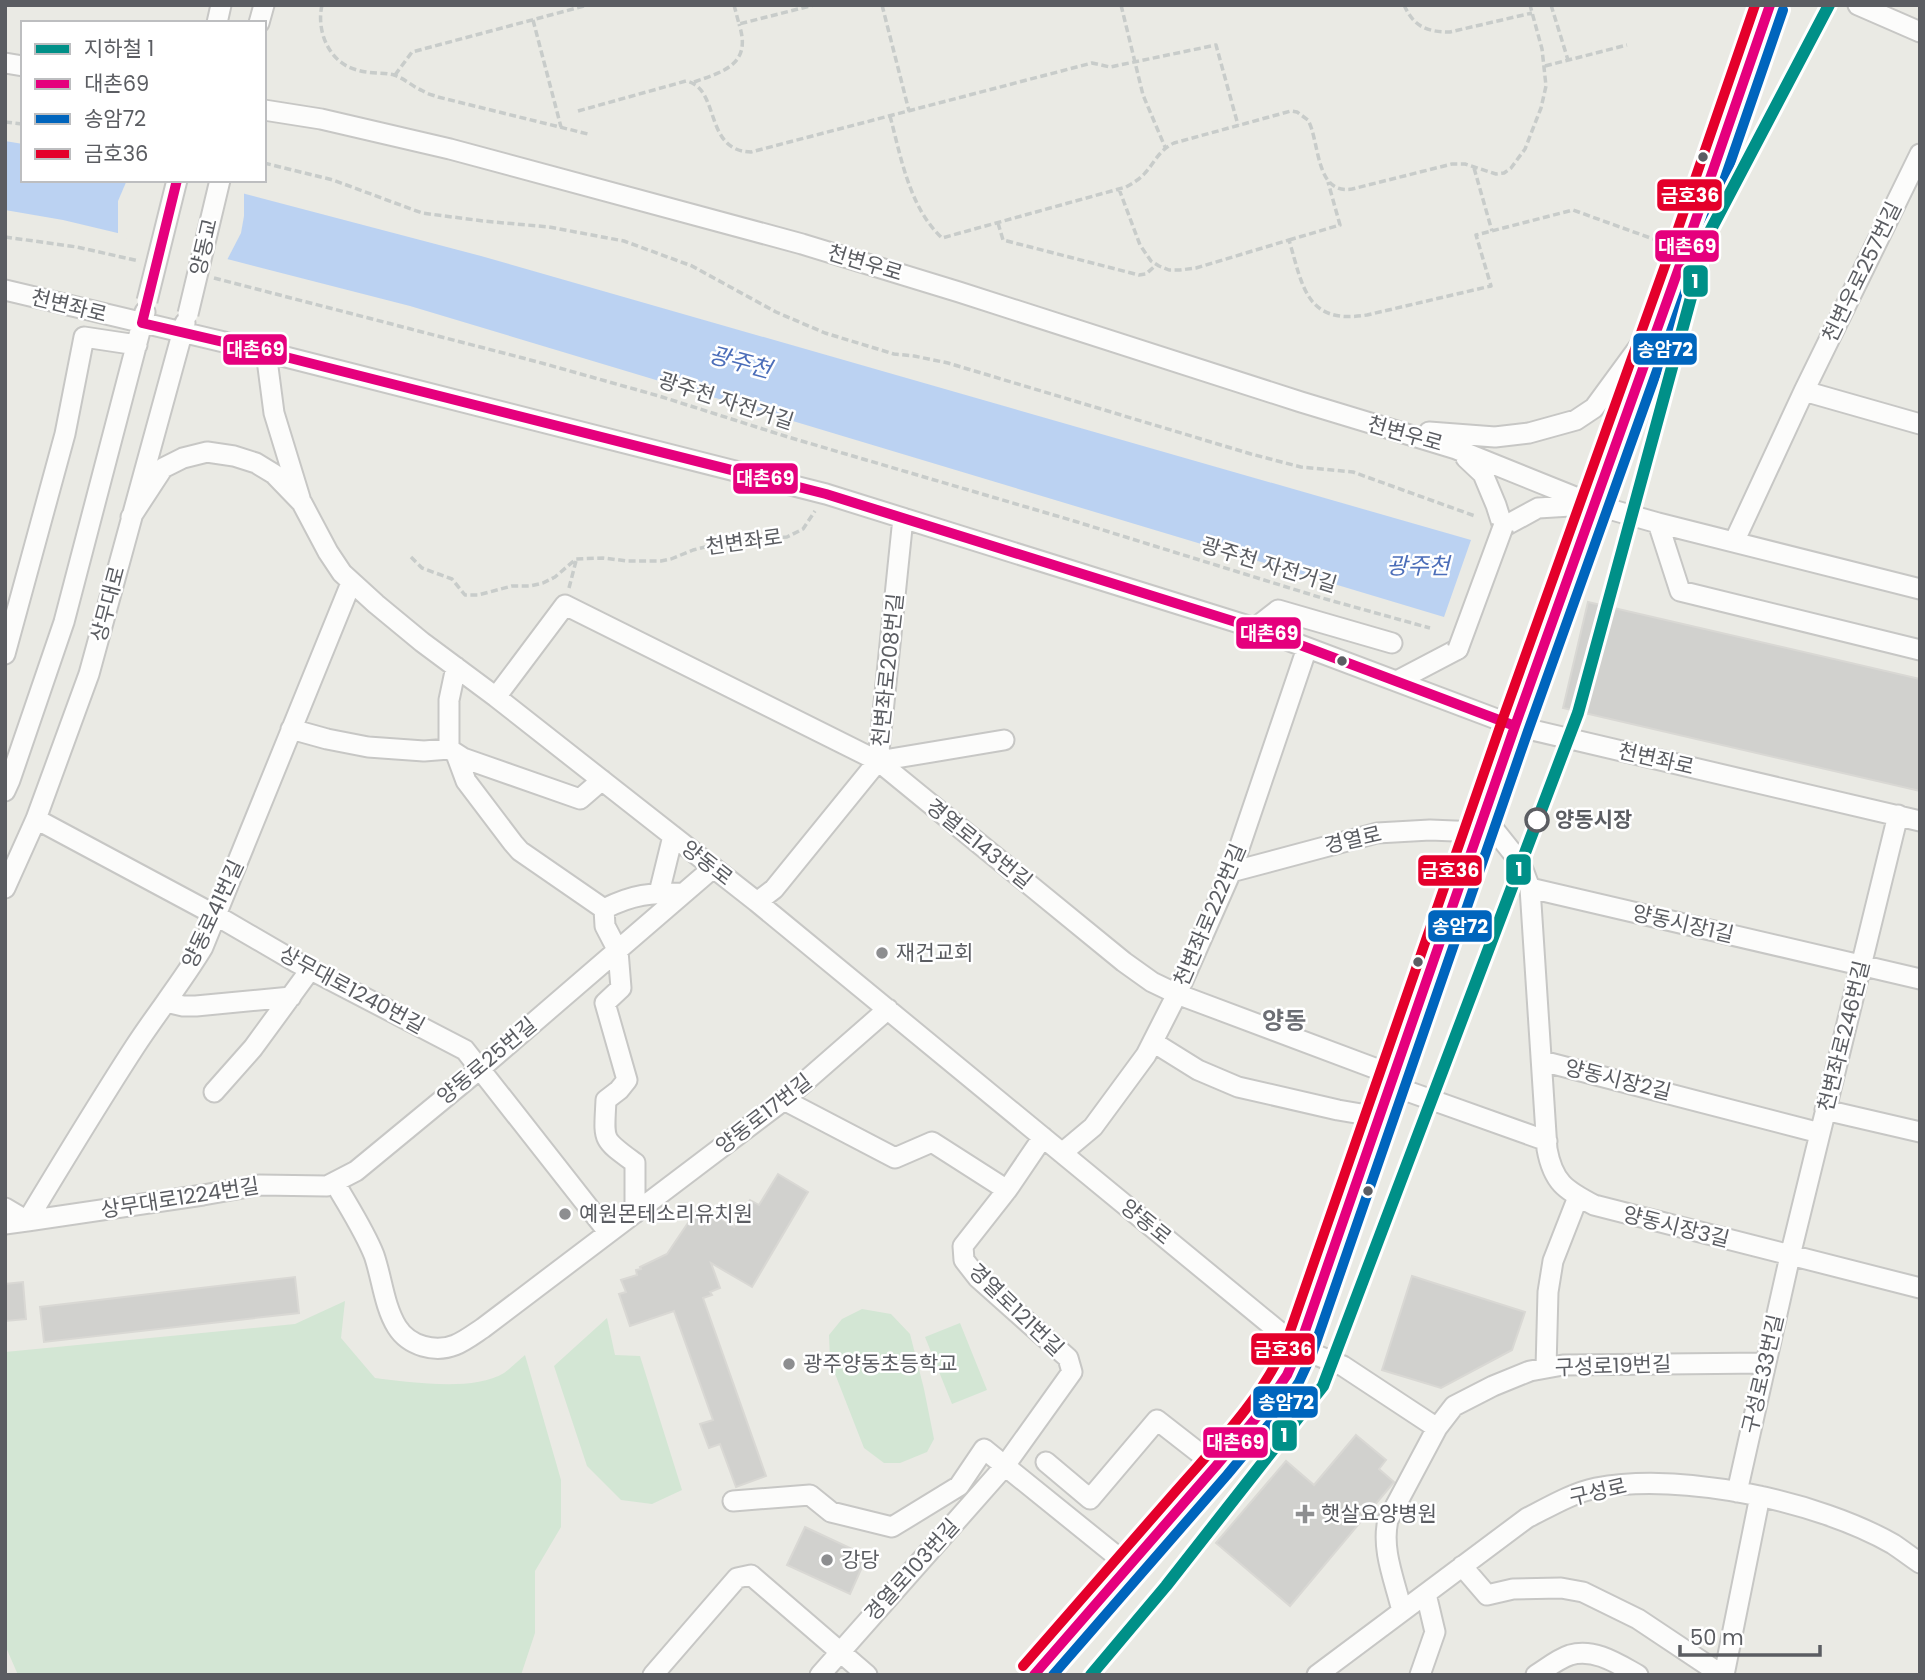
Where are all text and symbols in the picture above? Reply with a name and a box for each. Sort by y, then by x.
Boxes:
legend [21,21,266,182]
text: 지하철 1 [84,34,154,63]
text: 대촌69 [84,69,149,98]
text: 송암72 [84,104,146,133]
text: 금호36 [84,139,148,168]
unlabelled marker [1696,150,1710,164]
line badge: 금호36 [1656,178,1723,212]
text: 금호36 [1661,182,1719,209]
street label: 천변우로257번길 [1815,197,1908,347]
street label: 양동교 [183,215,224,278]
line badge: 대촌69 [1654,229,1720,263]
text: 대촌69 [1658,233,1716,260]
street label: 천변우로 [824,237,906,288]
line badge: 1 [1682,264,1709,298]
text: 1 [1691,268,1699,295]
street label: 천변좌로 [28,282,110,329]
line badge: 송암72 [1632,332,1698,366]
line badge: 대촌69 [222,333,288,366]
text: 대촌69 [226,336,284,363]
text: 송암72 [1637,336,1693,363]
water label: 광주천 [705,338,778,386]
street label: 광주천 자전거길 [655,365,798,436]
street label: 천변우로 [1364,409,1446,458]
line badge: 대촌69 [732,462,799,495]
text: 대촌69 [736,465,794,492]
street label: 천변좌로 [704,522,784,561]
street label: 광주천 자전거길 [1198,530,1341,599]
water label: 광주천 [1386,550,1453,582]
street label: 상무대로 [84,563,132,645]
street label: 천변좌로208번길 [865,592,910,748]
line badge: 대촌69 [1235,616,1302,650]
text: 대촌69 [1240,620,1298,647]
unlabelled marker [1335,654,1349,668]
street label: 천변좌로 [1615,736,1697,781]
street label: 경열로143번길 [920,792,1039,895]
place label: 양동시장 [1555,805,1632,834]
marker: 양동시장 [1525,808,1549,832]
street label: 경열로 [1321,819,1384,860]
street label: 양동로 [676,833,739,892]
street label: 천변좌로222번길 [1166,839,1253,991]
line badge: 1 [1505,853,1532,886]
line badge: 금호36 [1417,854,1483,887]
street label: 양동로41번길 [175,855,250,973]
text: 1 [1515,856,1523,883]
text: 금호36 [1421,857,1479,884]
street label: 양동시장1길 [1630,898,1737,949]
line badge: 송암72 [1427,909,1493,943]
text: 송암72 [1432,913,1488,940]
place label: 재건교회 [896,938,973,967]
street label: 상무대로1240번길 [274,939,430,1040]
marker: 재건교회 [874,945,890,961]
unlabelled marker [1411,955,1425,969]
street label: 천변좌로246번길 [1811,957,1876,1114]
district label: 양동 [1262,1004,1306,1037]
street label: 양동로25번길 [431,1010,543,1111]
street label: 양동시장2길 [1562,1052,1674,1107]
street label: 양동로17번길 [710,1067,818,1160]
street label: 상무대로1224번길 [99,1171,261,1224]
unlabelled marker [1361,1184,1375,1198]
street label: 양동로 [1115,1192,1178,1251]
place label: 예원몬테소리유치원 [579,1199,753,1228]
street label: 양동시장3길 [1620,1199,1732,1254]
marker: 예원몬테소리유치원 [557,1206,573,1222]
street label: 경열로121번길 [962,1257,1070,1362]
street label: 구성로33번길 [1735,1312,1790,1436]
line badge: 금호36 [1250,1332,1316,1366]
text: 금호36 [1254,1336,1312,1363]
place label: 광주양동초등학교 [803,1349,958,1378]
street label: 구성로19번길 [1554,1349,1672,1382]
marker: 광주양동초등학교 [781,1356,797,1372]
line badge: 송암72 [1252,1385,1319,1419]
text: 송암72 [1258,1389,1314,1416]
line badge: 1 [1271,1419,1298,1452]
text: 1 [1280,1422,1288,1449]
line badge: 대촌69 [1202,1426,1269,1459]
text: 대촌69 [1206,1429,1264,1456]
street label: 구성로 [1566,1471,1629,1512]
place label: 햇살요양병원 [1321,1499,1437,1528]
marker: 햇살요양병원 [1295,1504,1315,1524]
street label: 경열로103번길 [858,1512,966,1627]
place label: 강당 [841,1545,880,1574]
marker: 강당 [819,1552,835,1568]
scale bar [1680,1614,1820,1658]
text: 50 m [1690,1623,1744,1652]

